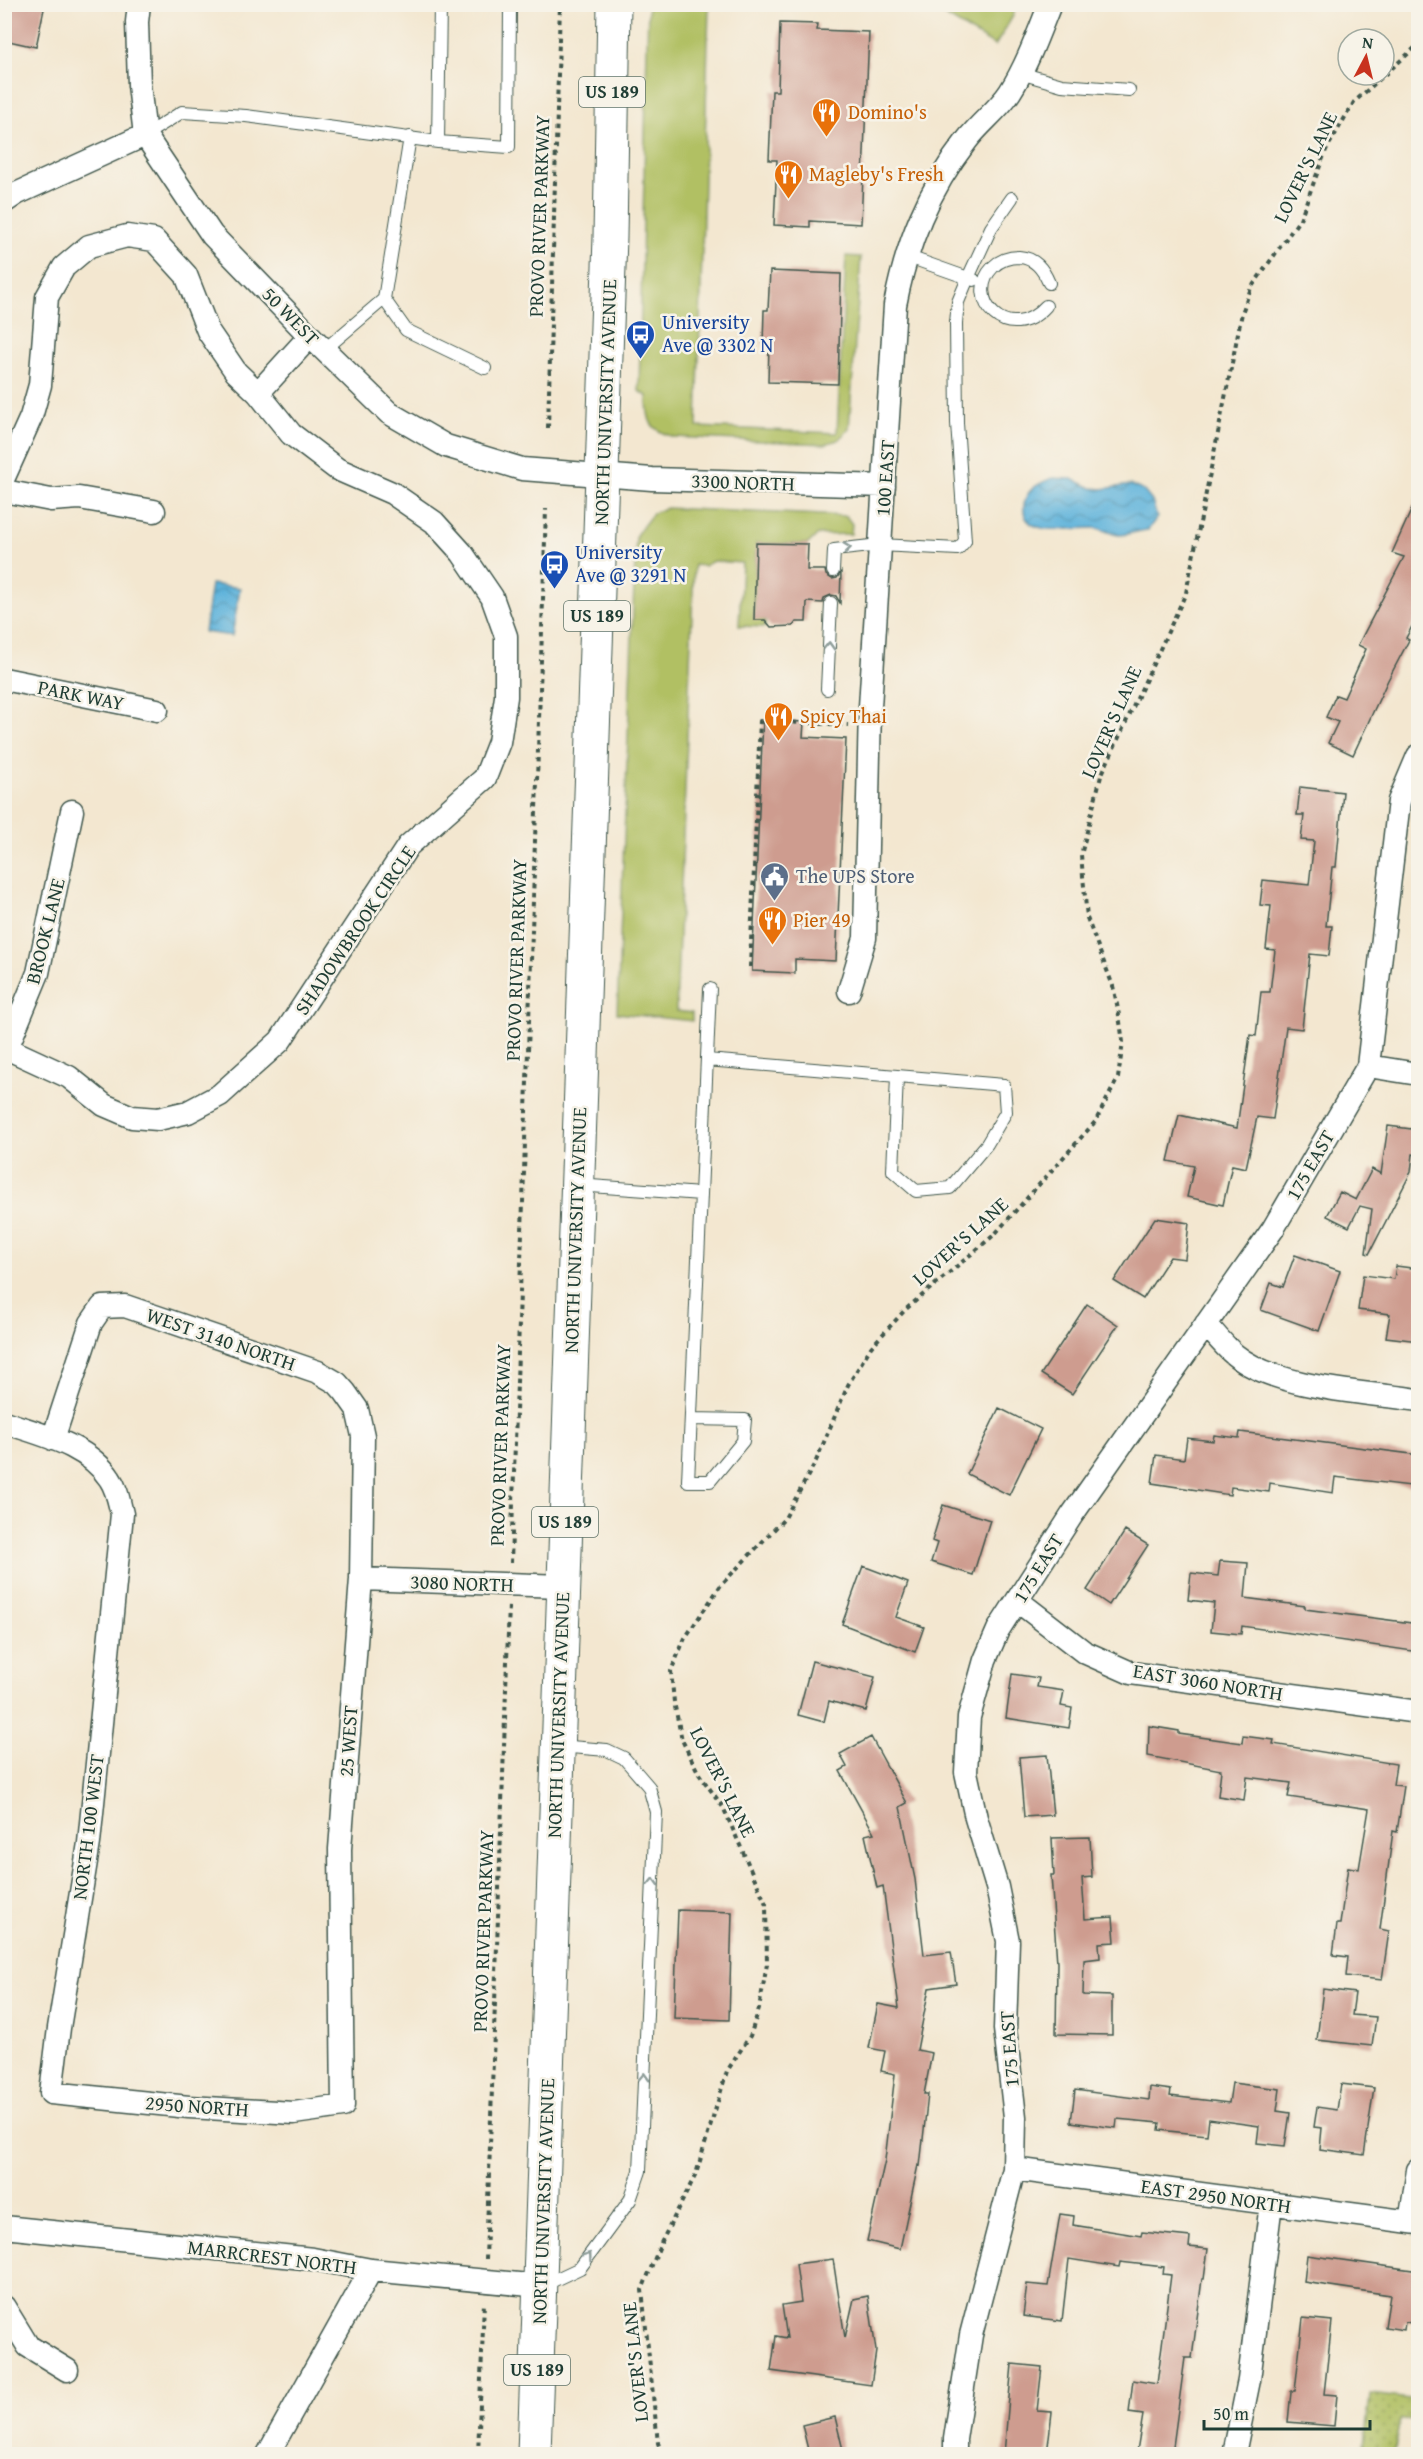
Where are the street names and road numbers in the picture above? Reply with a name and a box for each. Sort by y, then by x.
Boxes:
road number: US 189 [579,77,645,107]
street label: LOVER'S LANE [1265,106,1344,227]
street label: PROVO RIVER PARKWAY [520,114,557,318]
street label: NORTH UNIVERSITY AVENUE [586,279,623,525]
street label: 50 WEST [256,280,327,352]
street label: 100 EAST [867,439,902,517]
street label: 3300 NORTH [691,465,795,498]
road number: US 189 [564,601,630,631]
street label: LOVER'S LANE [1073,661,1148,783]
street label: PARK WAY [35,672,127,717]
street label: SHADOWBROOK CIRCLE [287,839,422,1020]
street label: PROVO RIVER PARKWAY [497,858,534,1062]
street label: BROOK LANE [17,875,72,987]
street label: NORTH UNIVERSITY AVENUE [556,1107,593,1353]
street label: 175 EAST [1278,1124,1341,1205]
street label: LOVER'S LANE [905,1190,1014,1292]
street label: WEST 3140 NORTH [143,1299,300,1378]
street label: PROVO RIVER PARKWAY [481,1343,518,1547]
road number: US 189 [532,1507,598,1537]
street label: 175 EAST [1005,1528,1070,1608]
street label: 3080 NORTH [410,1566,514,1599]
street label: NORTH UNIVERSITY AVENUE [539,1592,576,1838]
street label: EAST 3060 NORTH [1131,1655,1285,1708]
street label: 25 WEST [331,1704,364,1778]
street label: LOVER'S LANE [683,1722,764,1842]
street label: NORTH 100 WEST [64,1752,111,1901]
street label: PROVO RIVER PARKWAY [464,1829,501,2033]
street label: 175 EAST [991,2010,1026,2088]
street label: NORTH UNIVERSITY AVENUE [524,2078,561,2324]
street label: 2950 NORTH [144,2087,250,2124]
street label: EAST 2950 NORTH [1139,2171,1293,2220]
street label: MARRCREST NORTH [186,2232,358,2281]
street label: LOVER'S LANE [614,2301,655,2423]
road number: US 189 [504,2355,570,2385]

